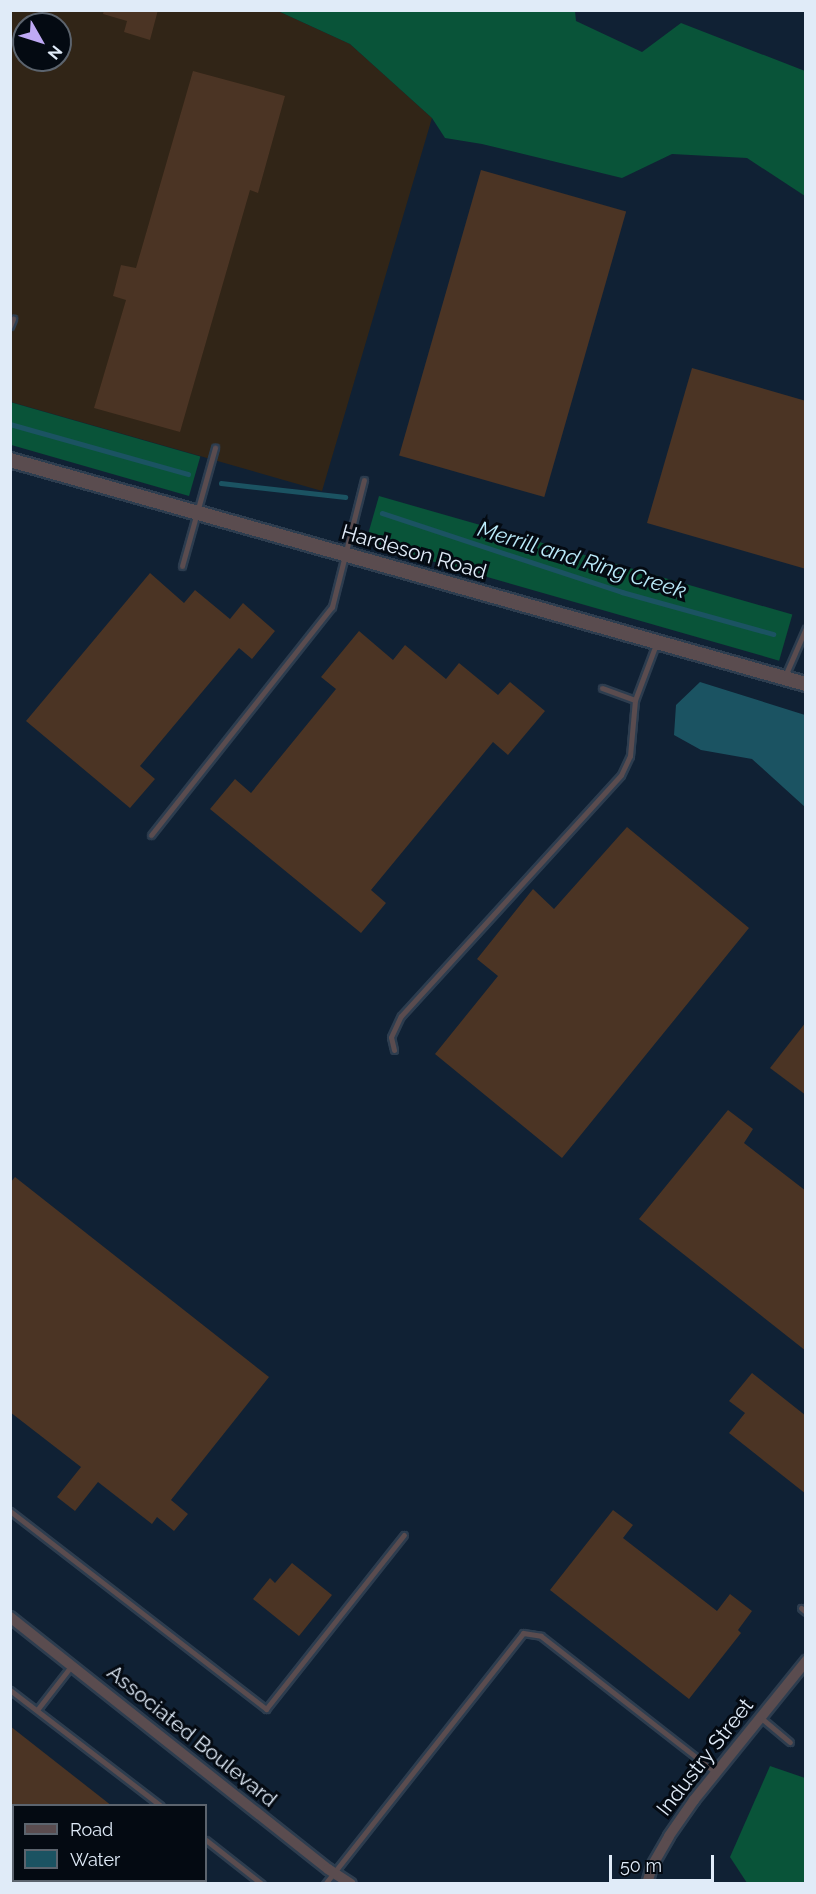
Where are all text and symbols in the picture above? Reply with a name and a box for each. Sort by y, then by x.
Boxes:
north arrow [12,12,72,72]
text: N [44,42,66,63]
water label: Merrill and Ring Creek [474,516,690,604]
street label: Hardeson Road [338,519,490,585]
street label: Associated Boulevard [102,1660,282,1812]
street label: Industry Street [651,1693,759,1821]
legend [12,1804,207,1882]
text: Road [70,1819,113,1840]
scale bar [612,1843,717,1881]
text: Water [70,1849,120,1870]
text: 50 m [620,1855,662,1876]

